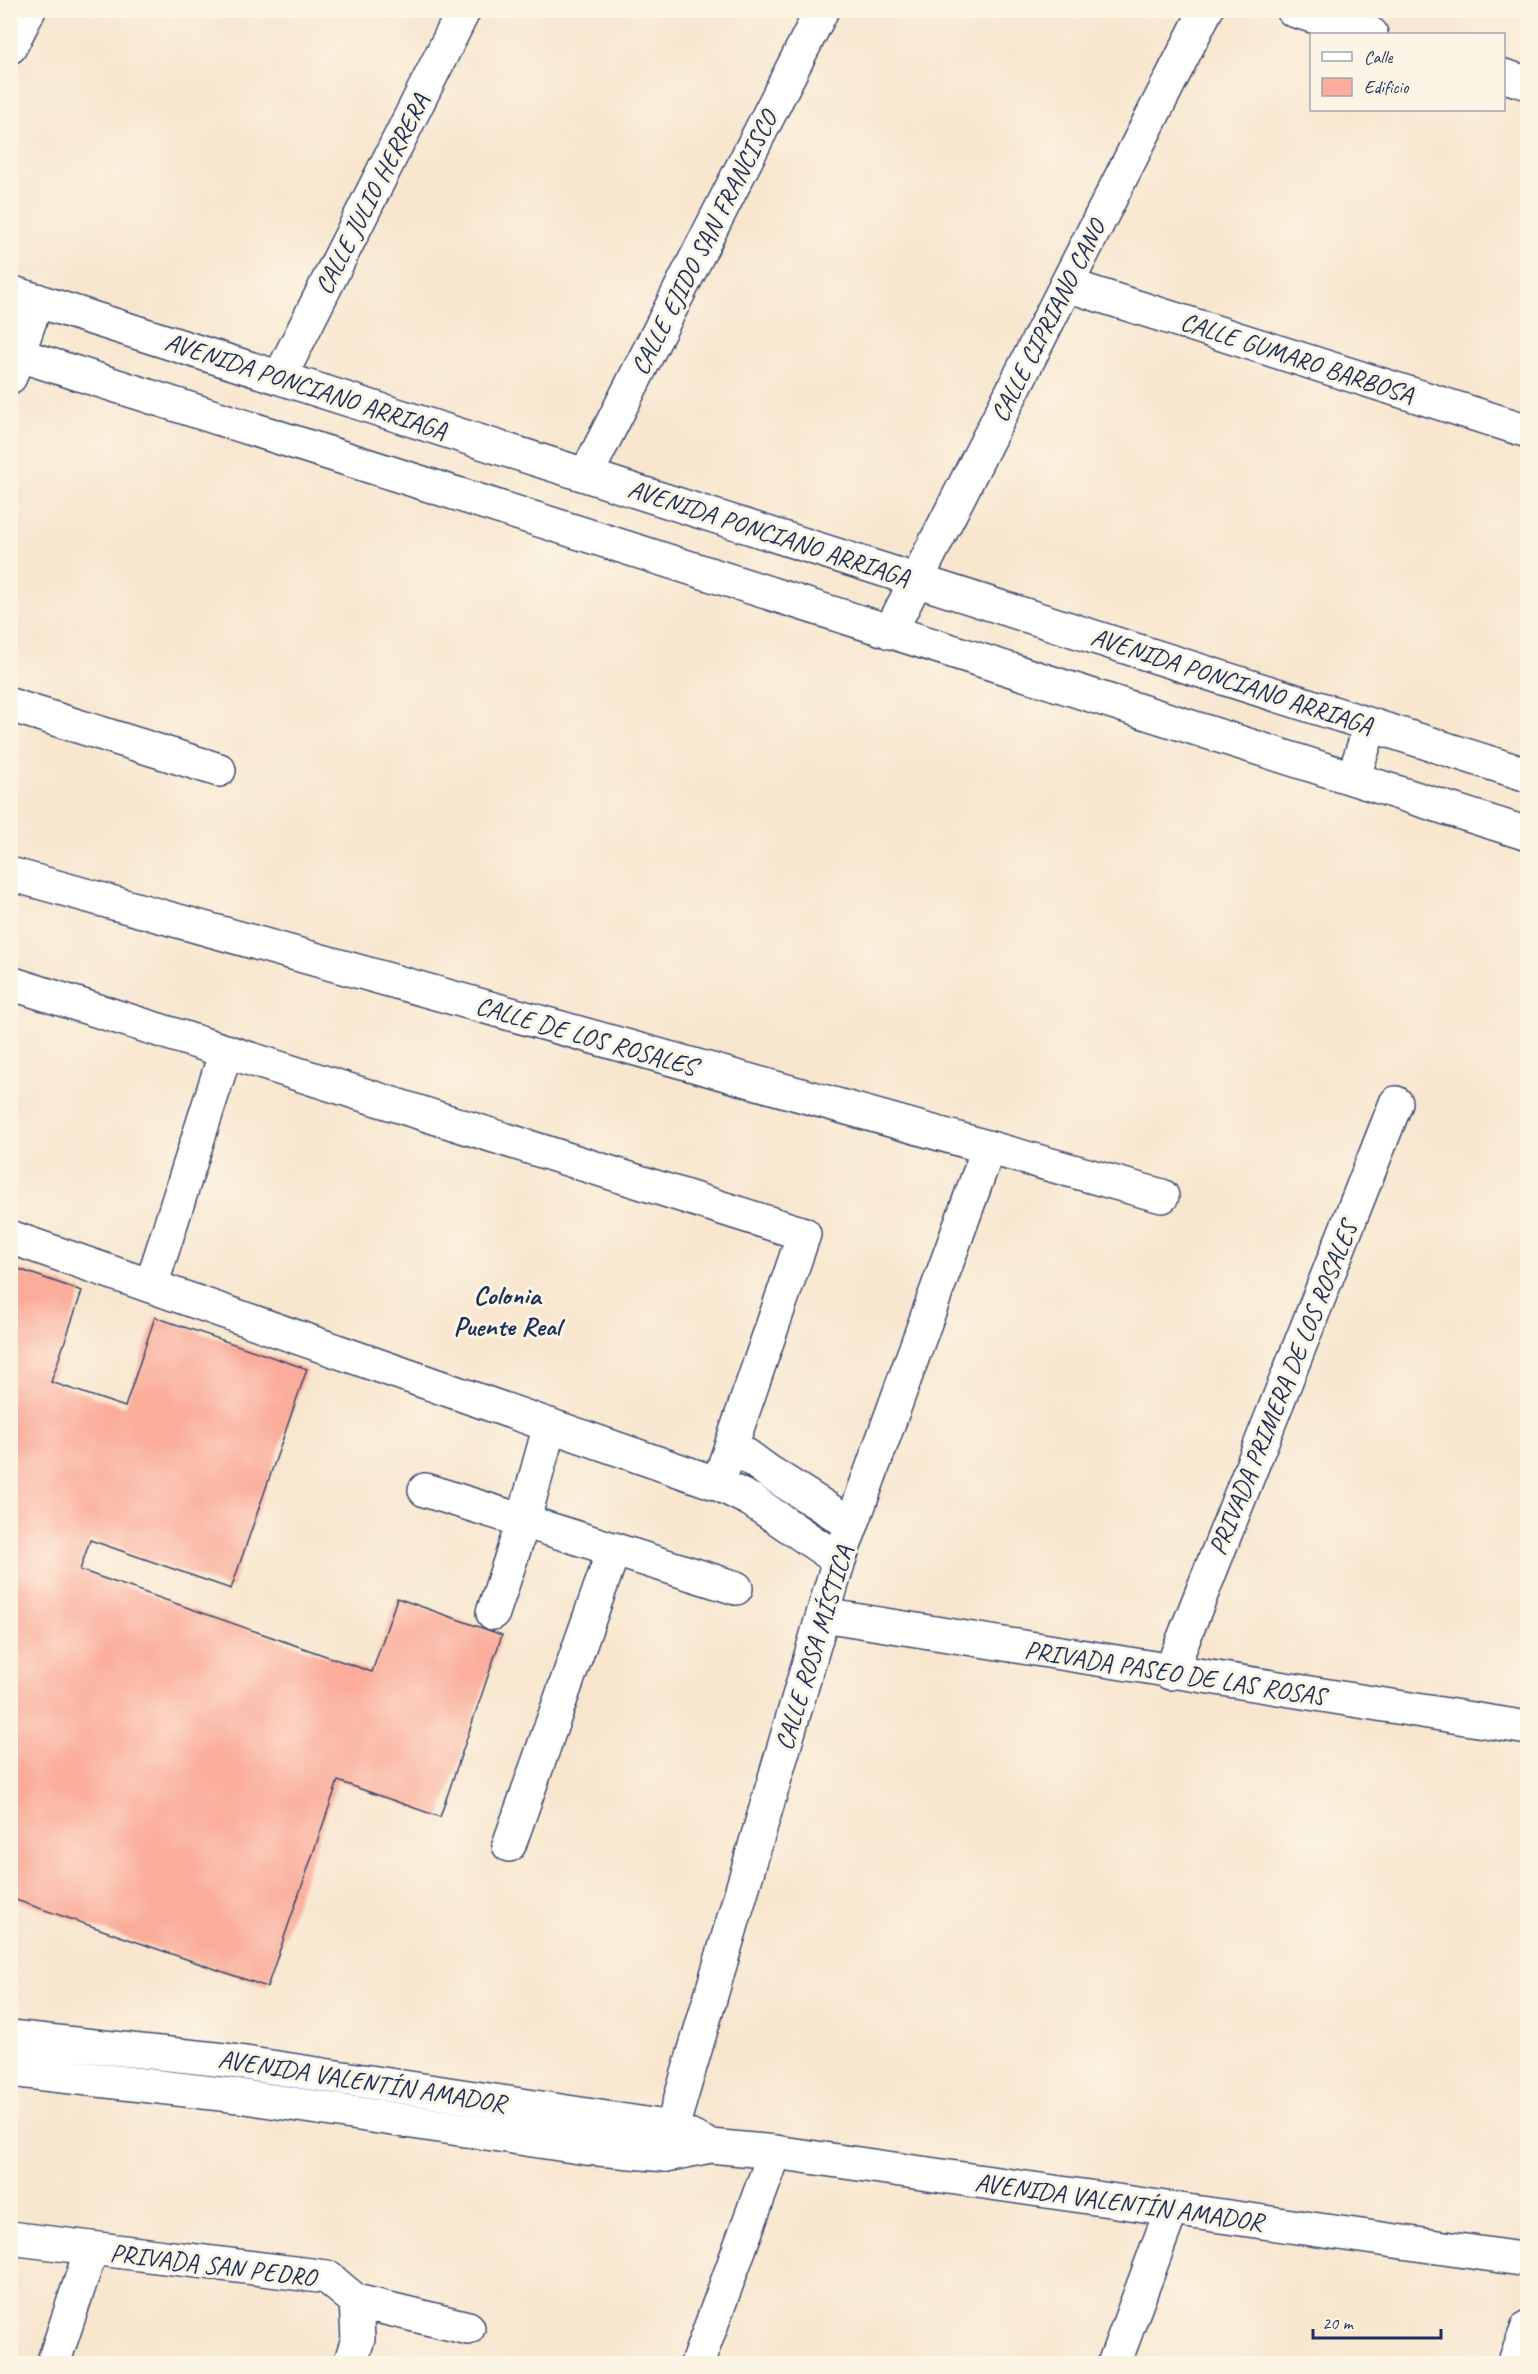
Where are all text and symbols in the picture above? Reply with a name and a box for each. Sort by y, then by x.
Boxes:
legend [1310,33,1505,111]
text: Calle [1364,46,1393,68]
text: Edificio [1364,76,1410,98]
street label: CALLE JULIO HERRERA [307,87,437,300]
street label: CALLE EJIDO SAN FRANCISCO [623,103,786,380]
street label: CALLE CIPRIANO CANO [983,212,1115,427]
street label: CALLE GUMARO BARBOSA [1176,305,1418,412]
street label: AVENIDA PONCIANO ARRIAGA [161,325,452,447]
street label: AVENIDA PONCIANO ARRIAGA [624,472,915,594]
street label: AVENIDA PONCIANO ARRIAGA [1087,620,1378,742]
street label: CALLE DE LOS ROSALES [472,989,705,1085]
street label: PRIVADA PRIMERA DE LOS ROSALES [1201,1212,1367,1560]
district label: Colonia Puente Real [453,1278,566,1343]
street label: CALLE ROSA MÍSTICA [767,1541,861,1754]
street label: PRIVADA PASEO DE LAS ROSAS [1022,1633,1332,1714]
street label: AVENIDA VALENTÍN AMADOR [216,2042,511,2120]
street label: AVENIDA VALENTÍN AMADOR [973,2165,1268,2239]
street label: PRIVADA SAN PEDRO [108,2236,321,2294]
scale bar [1313,2302,1440,2340]
text: 20 m [1322,2312,1355,2334]

